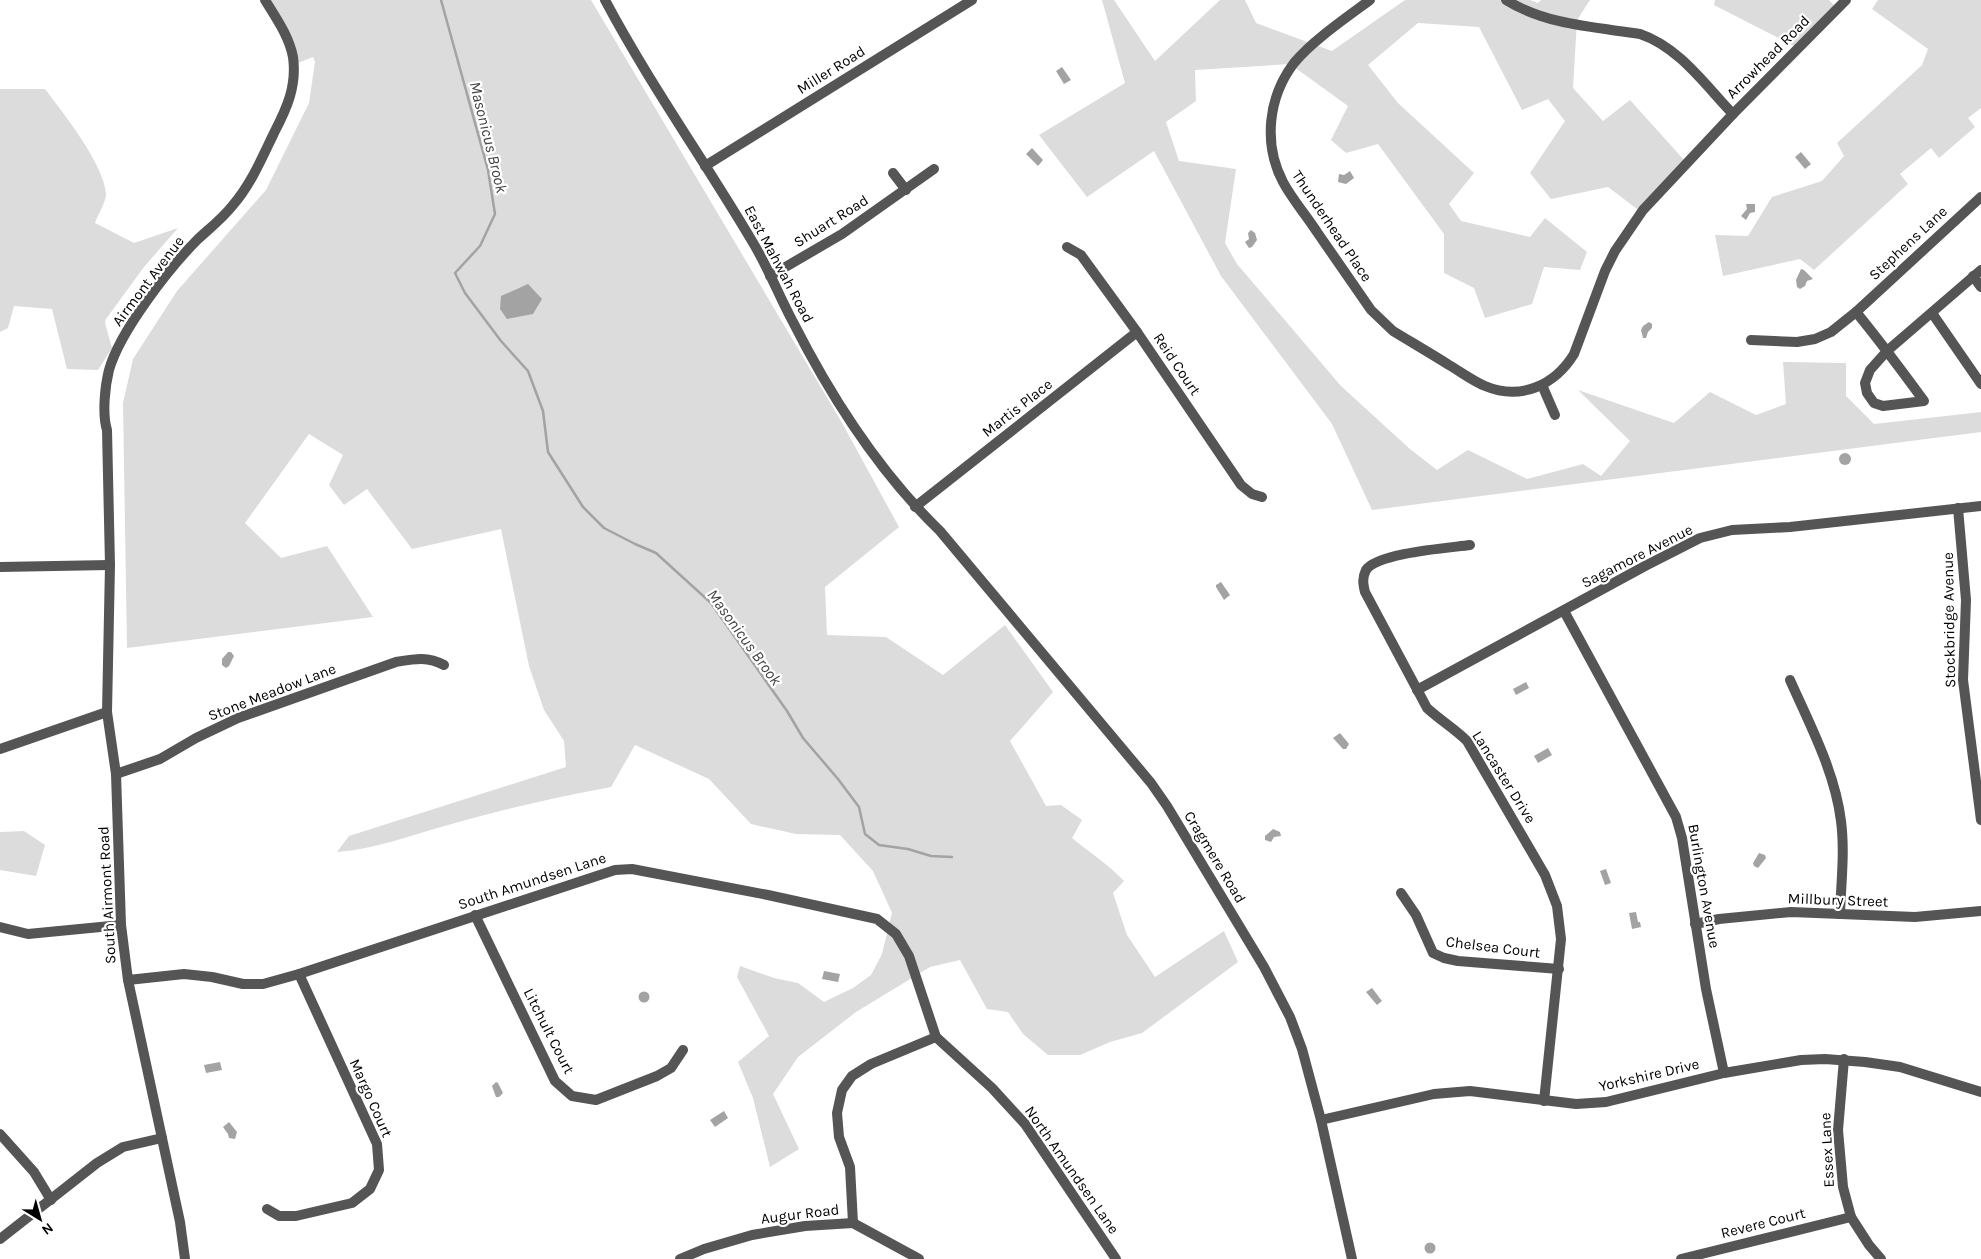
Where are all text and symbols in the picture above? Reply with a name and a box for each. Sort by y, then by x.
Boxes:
street label: Arrowhead Road [1723,12,1813,102]
street label: Miller Road [794,42,868,98]
water label: Masonicus Brook [465,79,512,196]
street label: Thunderhead Place [1288,167,1376,285]
street label: Shuart Road [790,191,872,251]
street label: East Mahwah Road [741,202,817,326]
street label: Stephens Lane [1865,202,1951,284]
street label: Airmont Avenue [108,232,188,330]
street label: Reid Court [1150,329,1205,399]
street label: Martis Place [978,375,1056,441]
street label: Sagamore Avenue [1578,520,1696,592]
street label: Stockbridge Avenue [1939,552,1959,688]
water label: Masonicus Brook [703,586,786,690]
street label: Stone Meadow Lane [206,659,338,725]
street label: Lancaster Drive [1468,727,1540,827]
street label: Cragmere Road [1180,808,1250,906]
street label: Burlington Avenue [1684,822,1724,950]
street label: South Airmont Road [94,826,120,964]
street label: South Amundsen Lane [456,849,608,913]
street label: Millbury Street [1787,889,1889,911]
street label: Chelsea Court [1445,932,1542,962]
street label: Litchult Court [520,985,579,1077]
street label: Yorkshire Drive [1597,1055,1701,1095]
street label: Margo Court [346,1056,396,1140]
street label: North Amundsen Lane [1021,1103,1123,1237]
street label: Essex Lane [1816,1112,1838,1188]
north arrow [15,1194,65,1244]
street label: Augur Road [760,1200,840,1228]
street label: Revere Court [1719,1204,1807,1242]
text: N [38,1219,57,1239]

